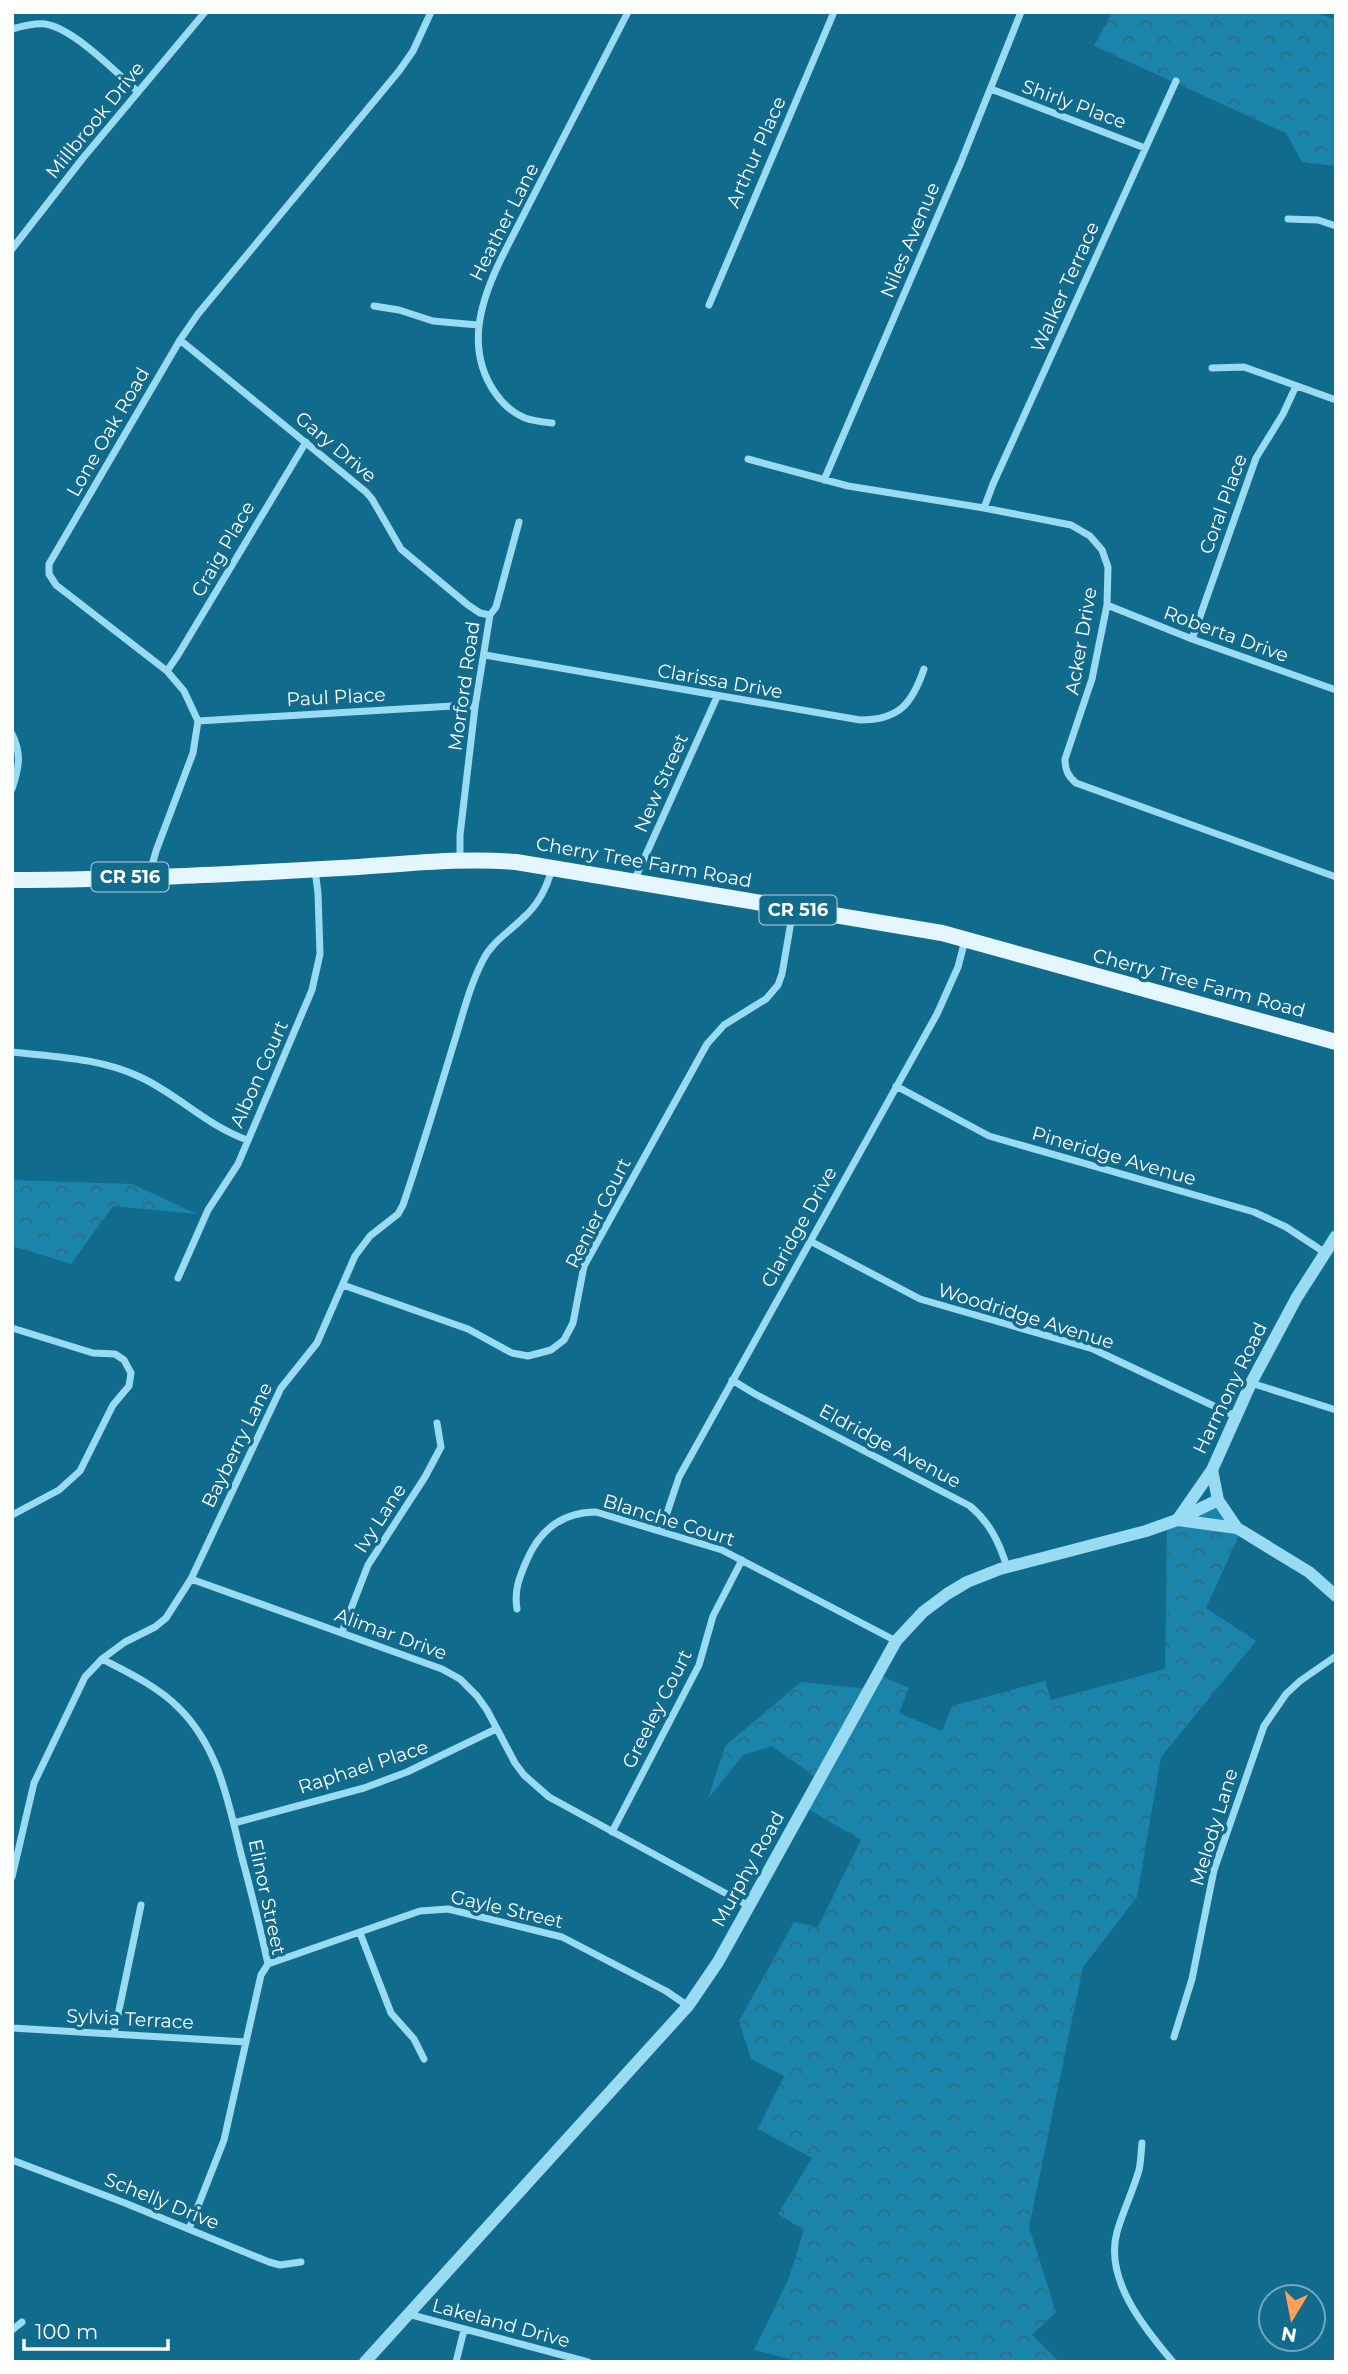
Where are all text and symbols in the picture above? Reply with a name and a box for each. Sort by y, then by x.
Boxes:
street label: Millbrook Drive [41,57,149,183]
street label: Shirly Place [1019,74,1129,134]
street label: Arthur Place [721,93,791,211]
street label: Heather Lane [464,159,544,285]
street label: Niles Avenue [875,179,945,301]
street label: Walker Terrace [1026,218,1104,356]
street label: Lone Oak Road [62,363,154,501]
street label: Gary Drive [291,407,381,487]
street label: Coral Place [1194,451,1252,557]
street label: Craig Place [186,497,260,601]
street label: Acker Drive [1060,585,1102,697]
street label: Roberta Drive [1160,601,1292,667]
street label: Morford Road [444,620,484,752]
street label: Clarissa Drive [656,659,784,703]
street label: Paul Place [286,683,386,711]
street label: New Street [629,730,693,836]
street label: Cherry Tree Farm Road [534,832,754,892]
road number: CR 516 [92,862,168,892]
road number: CR 516 [760,896,836,925]
street label: Cherry Tree Farm Road [1090,944,1308,1022]
street label: Albon Court [225,1017,293,1131]
street label: Pineridge Avenue [1029,1122,1199,1190]
street label: Renier Court [560,1154,636,1272]
street label: Claridge Drive [756,1163,842,1291]
street label: Woodridge Avenue [935,1278,1117,1354]
street label: Harmony Road [1188,1318,1272,1458]
street label: Bayberry Lane [197,1378,277,1512]
street label: Eldridge Avenue [815,1399,965,1493]
street label: Ivy Lane [349,1479,411,1557]
street label: Blanche Court [600,1489,738,1551]
street label: Alimar Drive [332,1603,450,1665]
street label: Greeley Court [617,1646,697,1772]
street label: Raphael Place [295,1735,431,1799]
street label: Melody Lane [1185,1766,1243,1888]
street label: Murphy Road [707,1807,789,1931]
street label: Elinor Street [244,1837,291,1957]
street label: Gayle Street [448,1885,566,1933]
street label: Sylvia Terrace [66,2004,194,2034]
street label: Schelly Drive [101,2168,223,2234]
north arrow [1257,2283,1327,2353]
street label: Lakeland Drive [430,2294,572,2352]
scale bar [24,2308,168,2352]
text: 100 m [35,2319,98,2344]
text: N [1280,2322,1299,2347]

